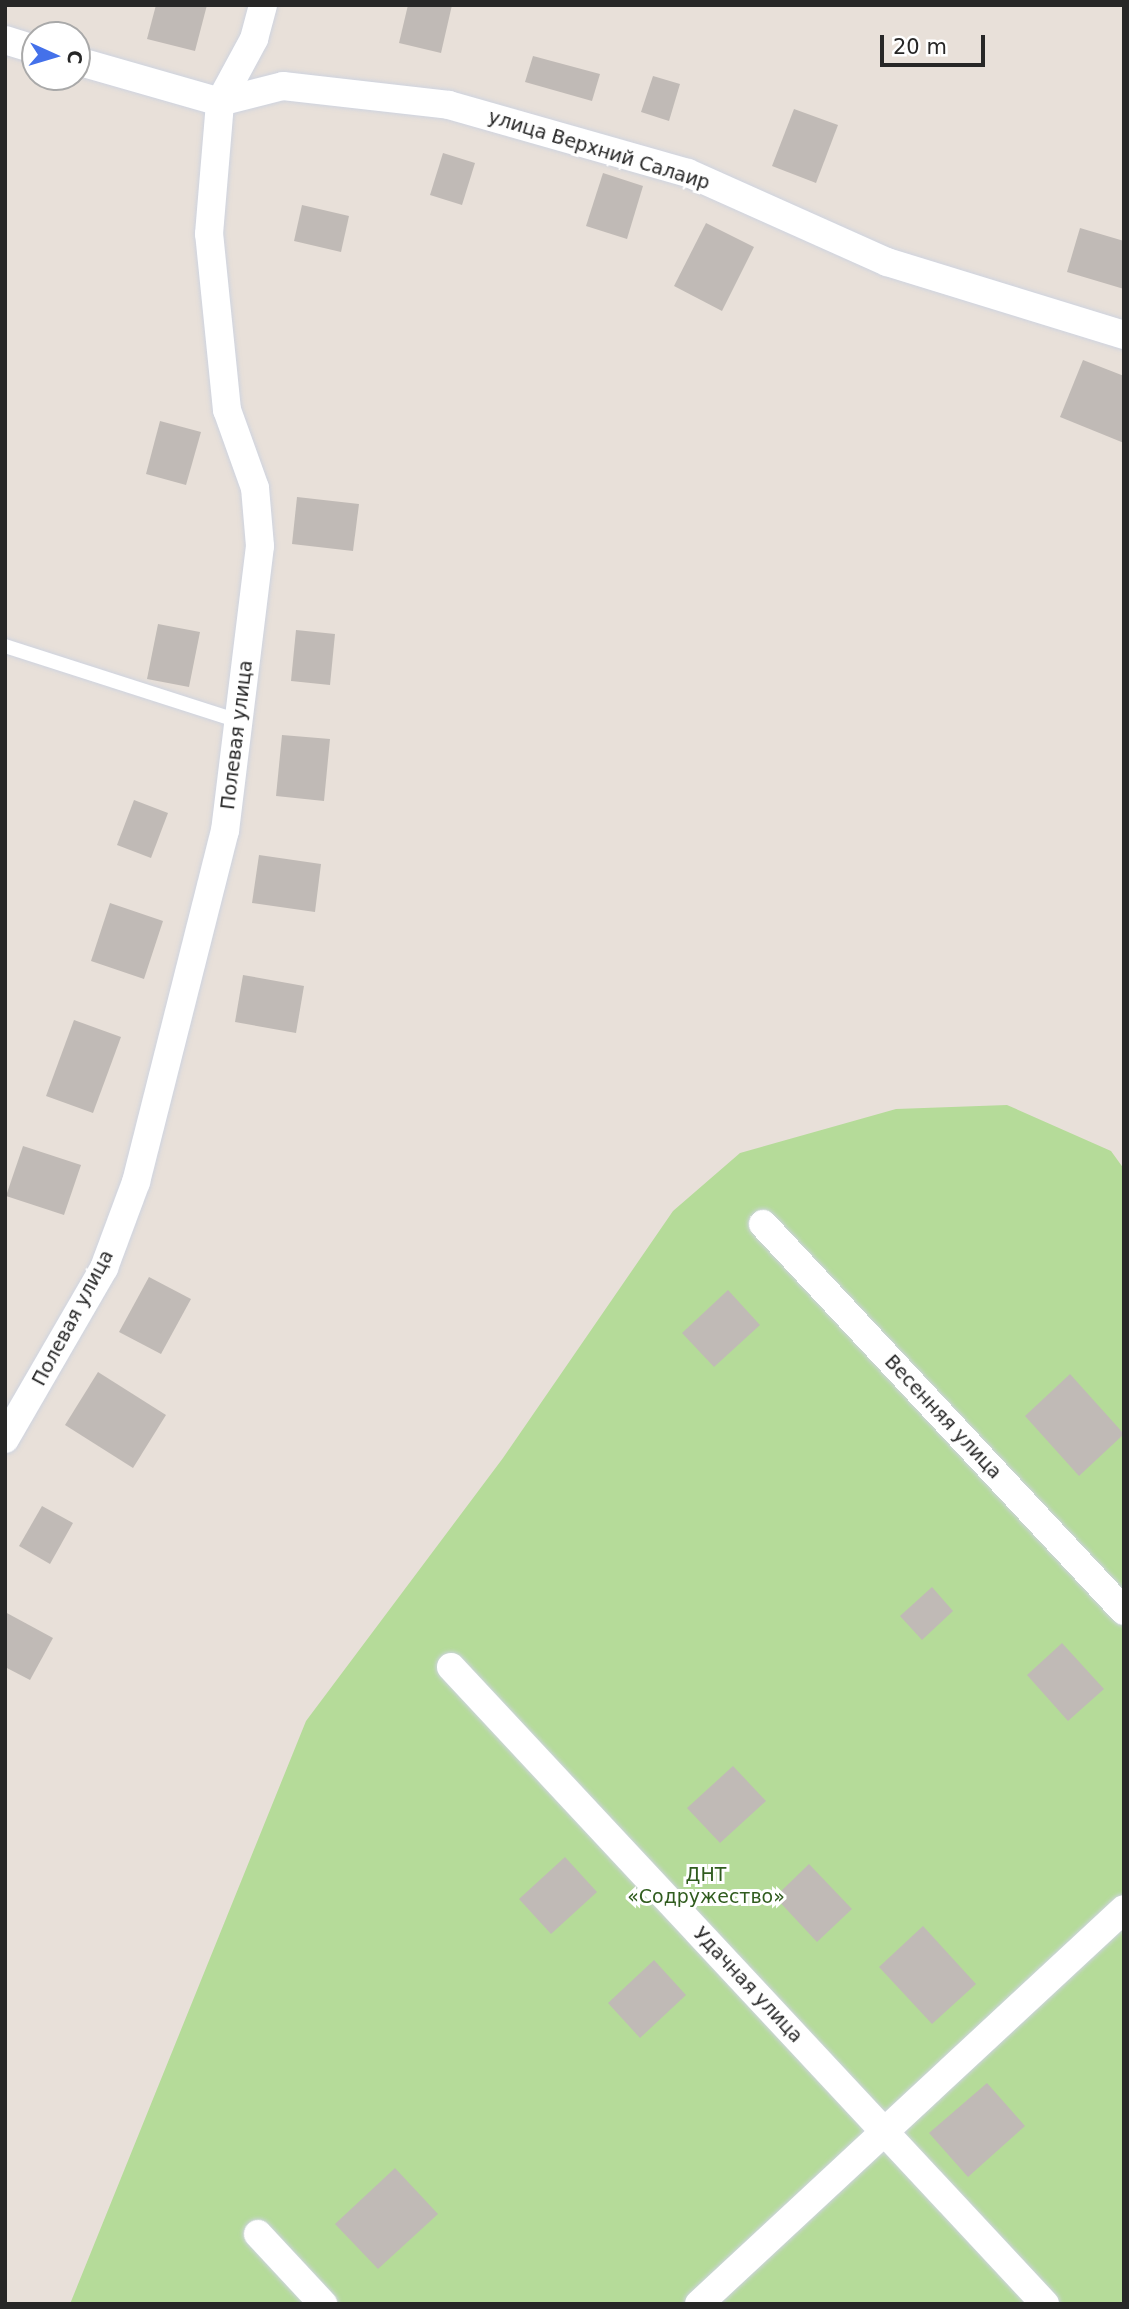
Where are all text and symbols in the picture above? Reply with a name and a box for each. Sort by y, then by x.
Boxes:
north arrow [21,21,91,91]
scale bar [884,21,989,65]
text: 20 m [893,35,947,59]
text: С [63,50,86,65]
street label: улица Верхний Салаир [485,105,713,195]
street label: Полевая улица [217,659,257,811]
street label: Полевая улица [28,1246,118,1390]
street label: Весенняя улица [880,1350,1006,1484]
park label: ДНТ «Содружество» [627,1864,785,1908]
street label: Удачная улица [689,1923,807,2047]

